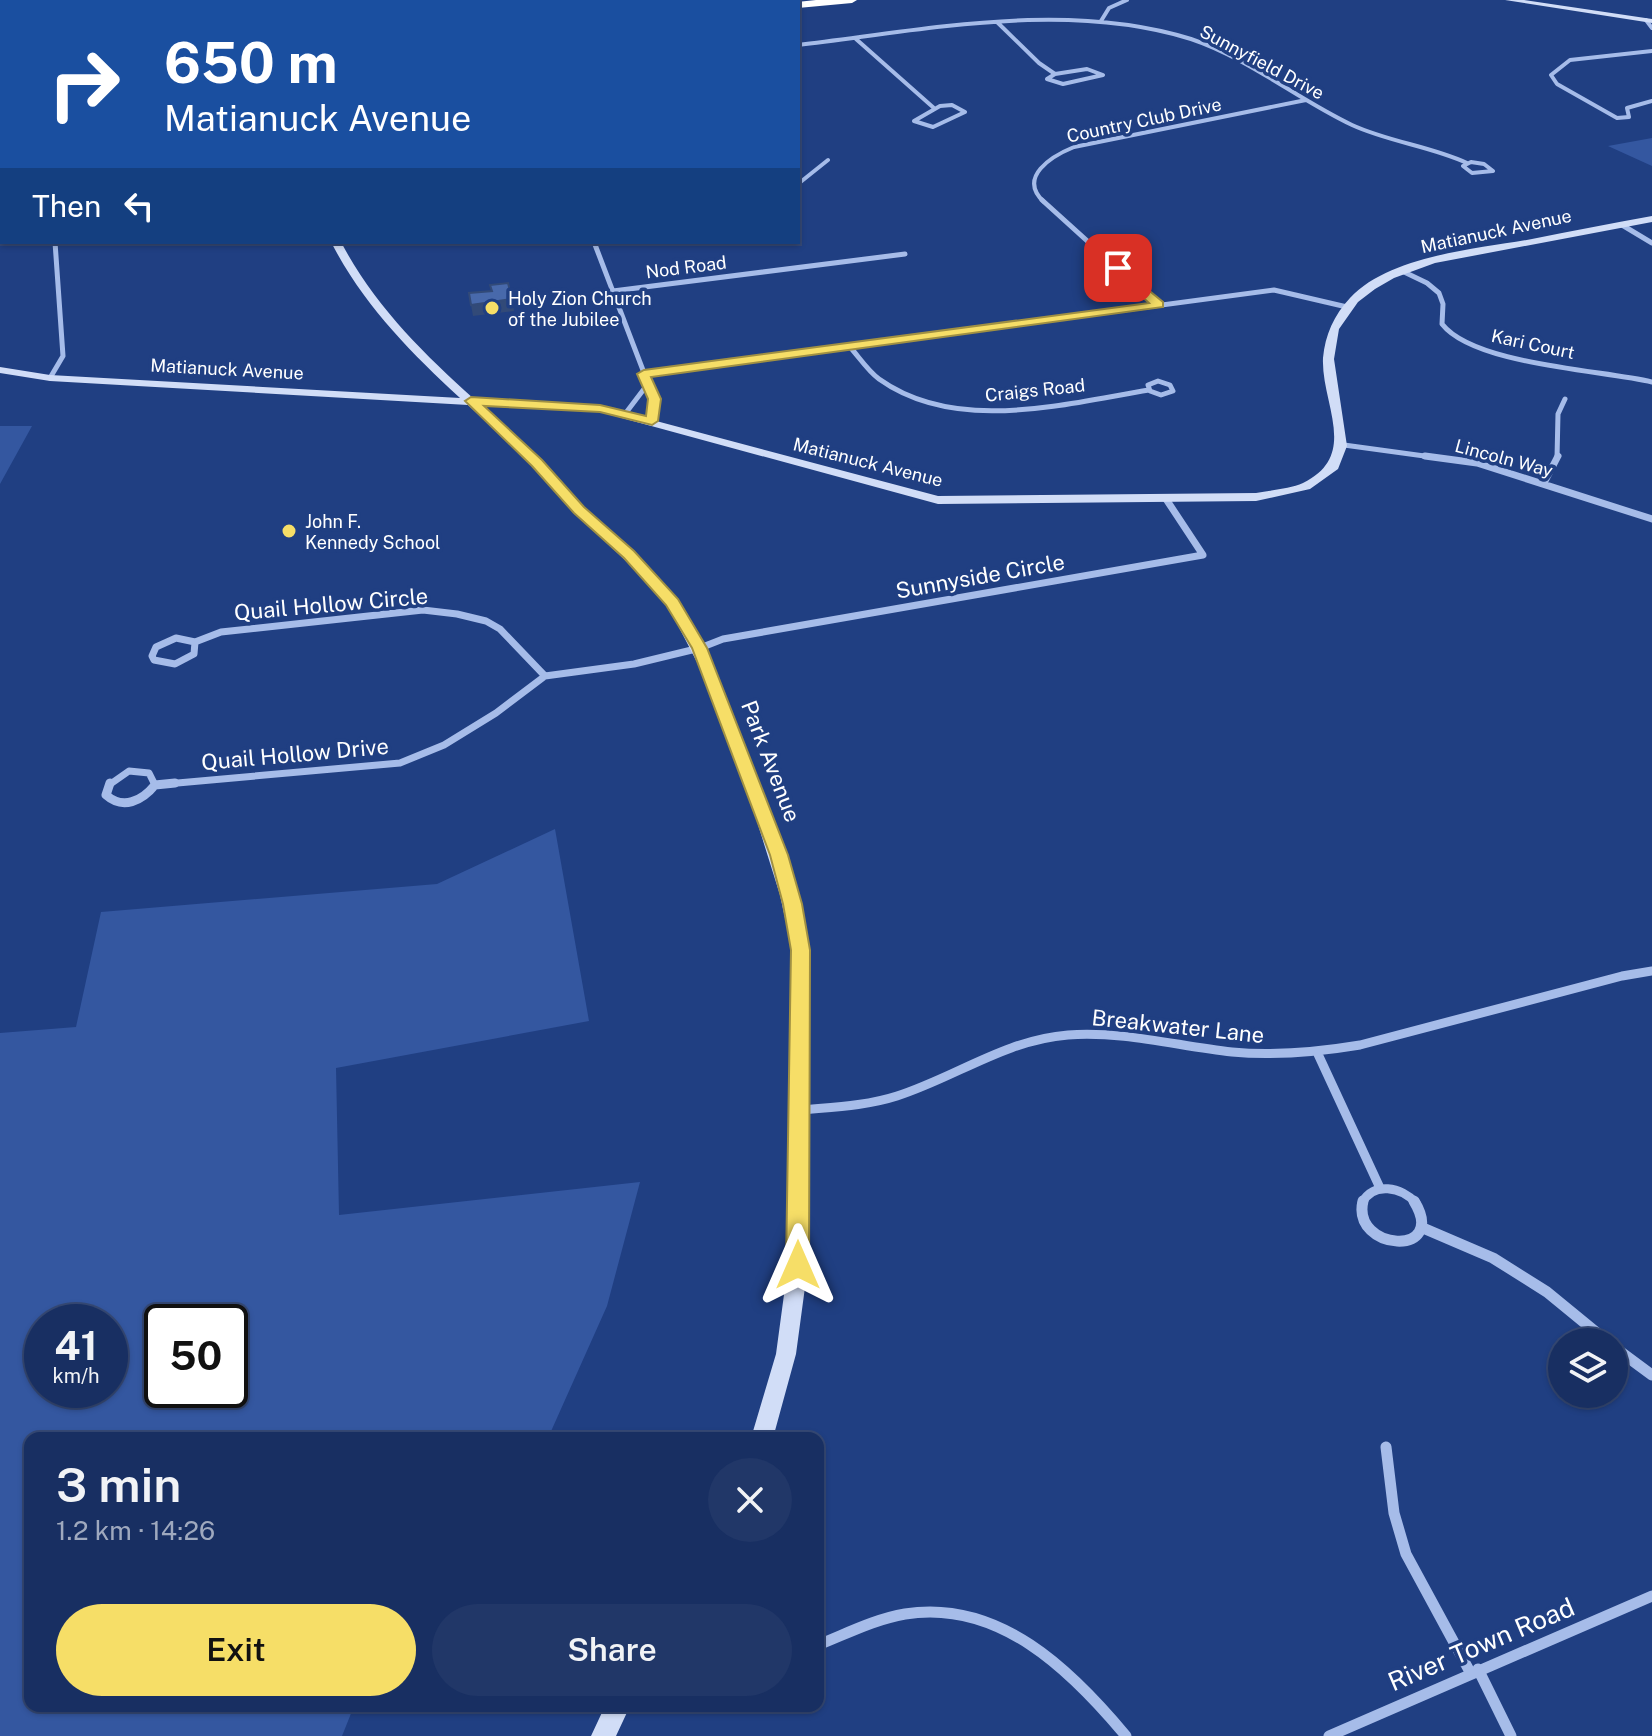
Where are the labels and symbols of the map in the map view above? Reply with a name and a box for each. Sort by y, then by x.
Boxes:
street label: Sunnyfield Drive [1196,20,1328,104]
street label: Country Club Drive [1065,93,1223,147]
street label: Matianuck Avenue [1419,205,1573,257]
pin [1084,234,1152,302]
street label: Nod Road [644,252,728,282]
place label: Holy Zion Church of the Jubilee [508,288,652,330]
marker: Holy Zion Church of the Jubilee [483,299,501,317]
street label: Kari Court [1489,325,1577,363]
street label: Matianuck Avenue [150,354,304,384]
street label: Craigs Road [984,374,1086,406]
street label: Matianuck Avenue [791,433,945,491]
street label: Lincoln Way [1453,435,1556,481]
place label: John F. Kennedy School [305,511,441,553]
marker: John F. Kennedy School [280,522,298,540]
street label: Sunnyside Circle [893,548,1067,604]
street label: Quail Hollow Circle [233,583,429,625]
street label: Park Avenue [736,697,806,825]
street label: Quail Hollow Drive [200,733,390,775]
street label: Breakwater Lane [1090,1004,1266,1048]
position arrow [756,1223,840,1307]
speed limit sign: 50 [144,1304,248,1408]
street label: River Town Road [1383,1591,1579,1697]

